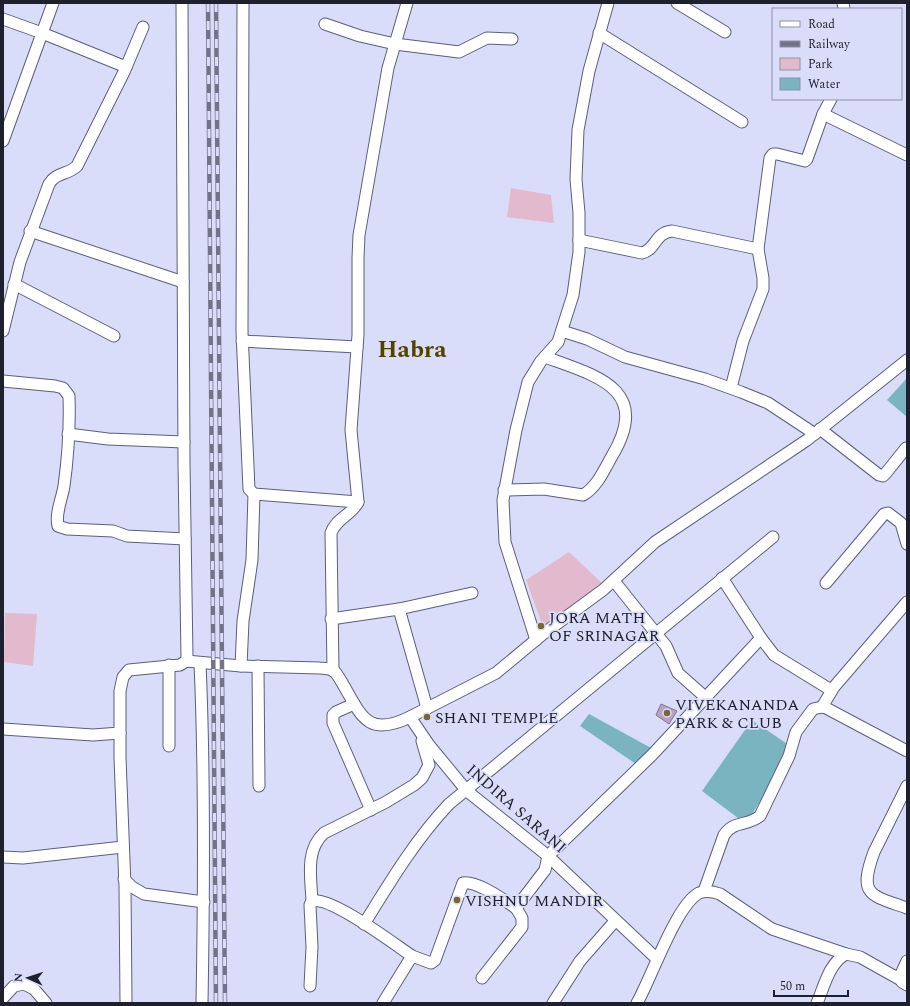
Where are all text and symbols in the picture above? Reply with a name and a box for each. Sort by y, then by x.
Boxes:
legend [772,8,902,100]
text: Road [808,15,835,34]
text: Railway [808,35,851,54]
text: Park [808,55,833,74]
text: Water [808,75,840,94]
district label: Habra [378,332,447,368]
place label: JORA MATH OF SRINAGAR [549,606,660,648]
marker: JORA MATH OF SRINAGAR [536,621,546,631]
place label: VIVEKANANDA PARK & CLUB [675,693,799,735]
place label: SHANI TEMPLE [435,706,558,730]
marker: VIVEKANANDA PARK & CLUB [662,708,672,718]
marker: SHANI TEMPLE [422,712,432,722]
street label: INDIRA SARANI [461,758,572,859]
place label: VISHNU MANDIR [465,889,604,913]
marker: VISHNU MANDIR [452,895,462,905]
north arrow [8,958,48,998]
scale bar [774,972,848,998]
text: N [10,973,27,982]
text: 50 m [780,977,805,996]

